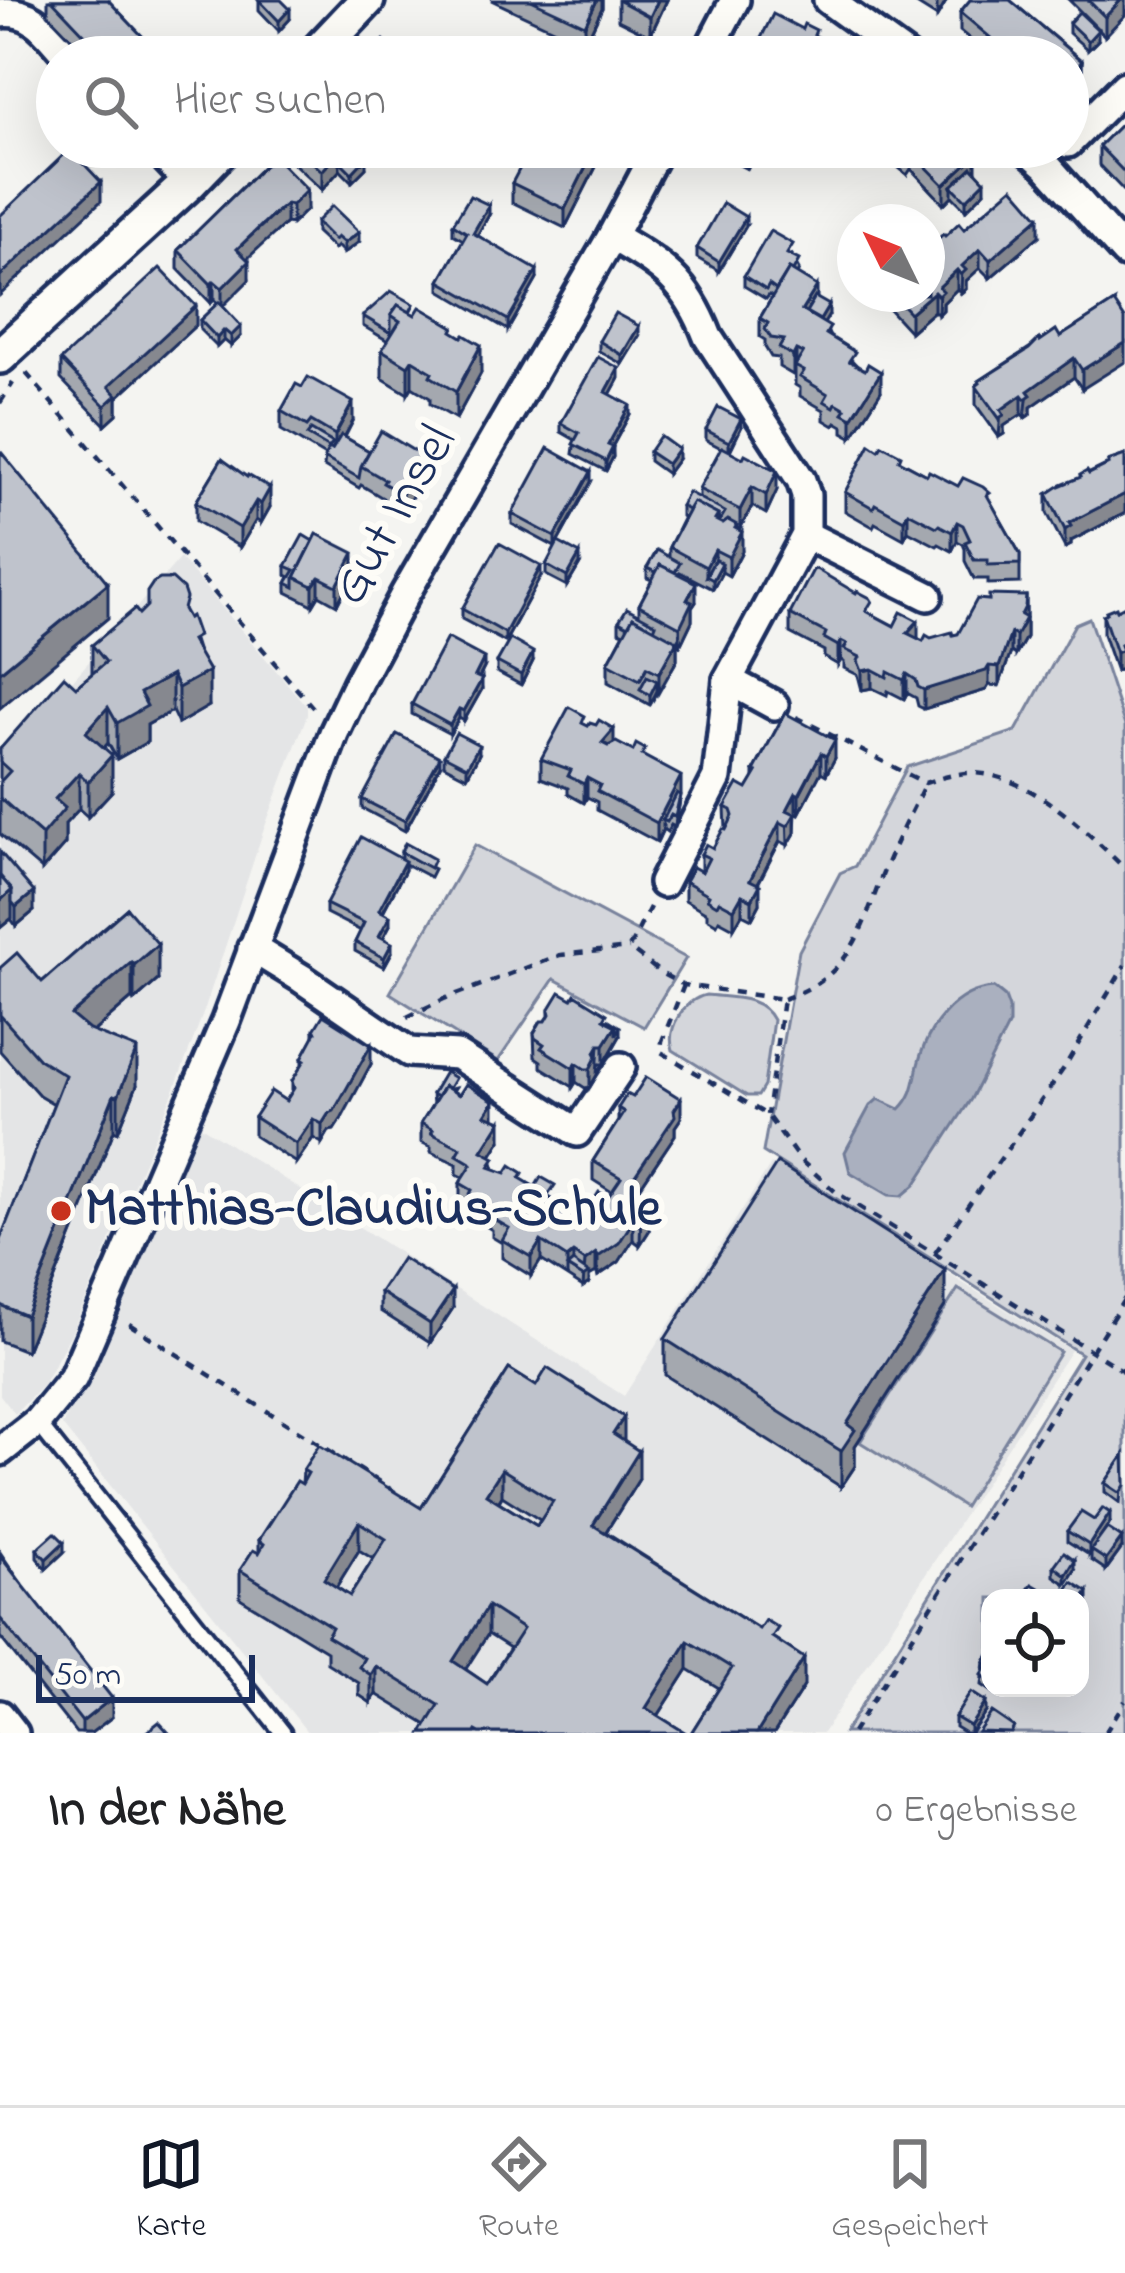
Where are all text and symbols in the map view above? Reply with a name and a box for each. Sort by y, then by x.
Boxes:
search box [36,36,1089,168]
icon: search [78,69,144,135]
text: Hier suchen [174,69,386,135]
north arrow [837,204,945,312]
street label: Gut Insel [313,412,479,620]
place label: Matthias-Claudius-Schule [85,1172,663,1250]
marker: Matthias-Claudius-Schule [48,1198,74,1224]
map controls [981,1589,1089,1697]
button: locate [981,1589,1089,1697]
scale bar [36,1649,255,1702]
text: 50 m [54,1652,121,1700]
text: In der Nähe [48,1774,285,1849]
text: 0 Ergebnisse [876,1783,1077,1840]
tab: Karte [136,2131,206,2251]
tab: Route [479,2131,559,2251]
tab: Gespeichert [831,2131,989,2251]

